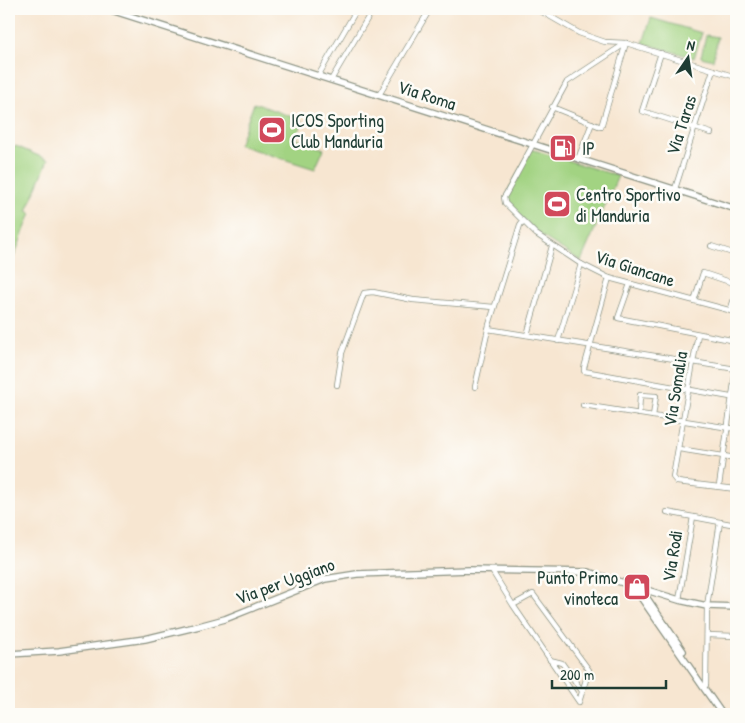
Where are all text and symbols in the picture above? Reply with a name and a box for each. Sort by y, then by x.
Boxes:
north arrow [662,32,712,82]
text: N [685,35,697,55]
street label: Via Roma [395,74,459,116]
street label: Via Taras [660,92,702,158]
place label: ICOS Sporting Club Manduria [291,108,384,154]
sports icon: ICOS Sporting Club Manduria [257,115,287,145]
fuel station icon: IP [548,133,578,163]
place label: IP [582,136,595,161]
place label: Centro Sportivo di Manduria [576,182,681,228]
sports icon: Centro Sportivo di Manduria [542,189,572,219]
street label: Via Giancane [592,243,678,293]
street label: Via Somalia [657,349,693,429]
street label: Via Rodi [656,528,688,584]
street label: Via per Uggiano [232,552,338,610]
place label: Punto Primo vinoteca [537,565,618,611]
shop icon: Punto Primo vinoteca [622,572,652,602]
scale bar [552,658,666,690]
text: 200 m [560,664,594,685]

